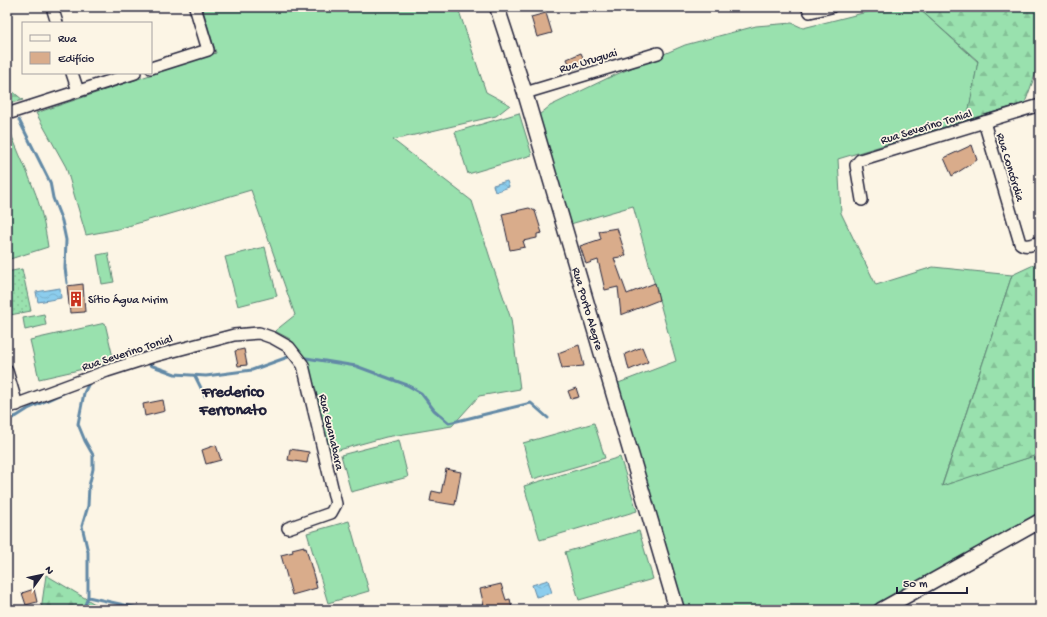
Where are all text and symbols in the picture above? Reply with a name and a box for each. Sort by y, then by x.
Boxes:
legend [22,22,152,74]
text: Rua [58,33,77,47]
street label: Rua Uruguai [558,46,620,77]
text: Edifício [58,53,94,67]
street label: Rua Severino Tonial [879,107,974,148]
street label: Rua Concórdia [992,132,1026,204]
street label: Rua Porto Alegre [568,266,605,353]
building icon: Sítio Água Mirim [67,290,85,308]
place label: Sítio Água Mirim [88,294,169,308]
street label: Rua Severino Tonial [80,332,175,375]
district label: Frederico Ferronato [198,384,267,421]
street label: Rua Guanabara [315,393,346,472]
north arrow [22,555,62,595]
text: N [42,564,56,577]
scale bar [897,569,967,595]
text: 50 m [903,578,928,592]

